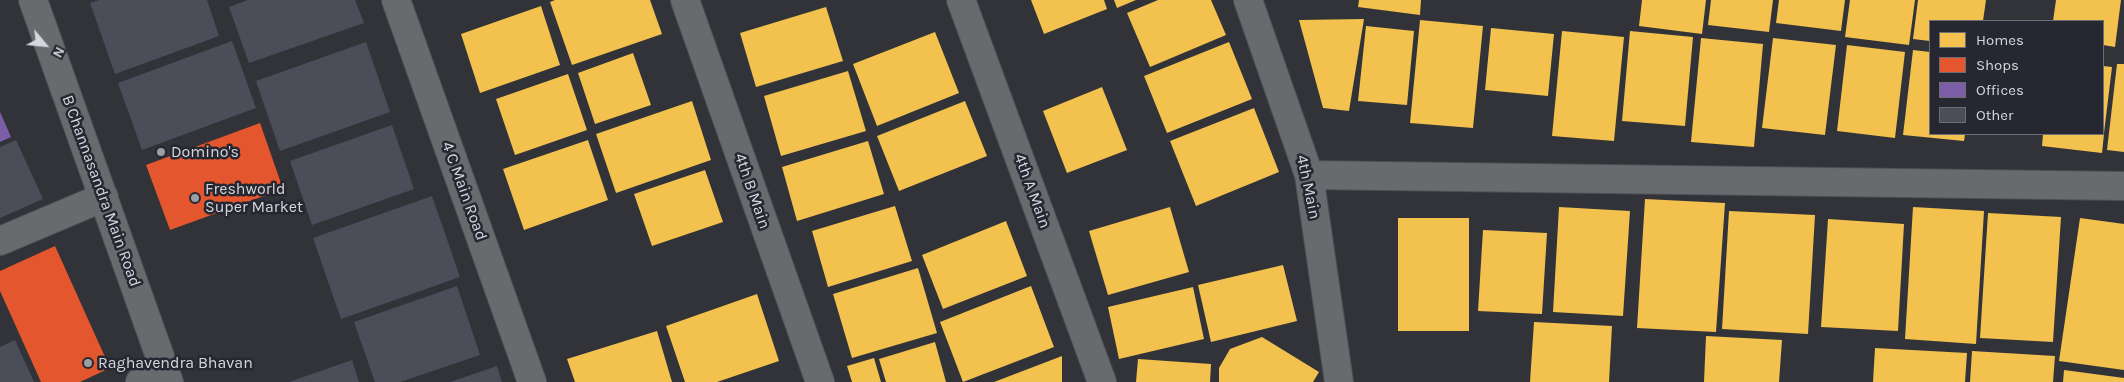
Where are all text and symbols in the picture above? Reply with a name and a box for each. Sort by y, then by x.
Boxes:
north arrow [20,20,70,70]
legend [1929,20,2104,135]
text: Homes [1976,31,2024,49]
text: N [49,44,69,61]
text: Shops [1976,56,2019,74]
text: Offices [1976,81,2024,99]
street label: B Channasandra Main Road [57,93,145,289]
text: Other [1976,106,2014,124]
street label: 4 C Main Road [437,139,491,243]
place label: Domino's [171,142,239,162]
marker: Domino's [155,146,167,158]
street label: 4th B Main [730,151,774,231]
street label: 4th A Main [1010,151,1054,231]
street label: 4th Main [1292,153,1324,221]
place label: Freshworld Super Market [205,179,303,217]
marker: Freshworld Super Market [189,192,201,204]
place label: Raghavendra Bhavan [98,353,253,373]
marker: Raghavendra Bhavan [82,357,94,369]

